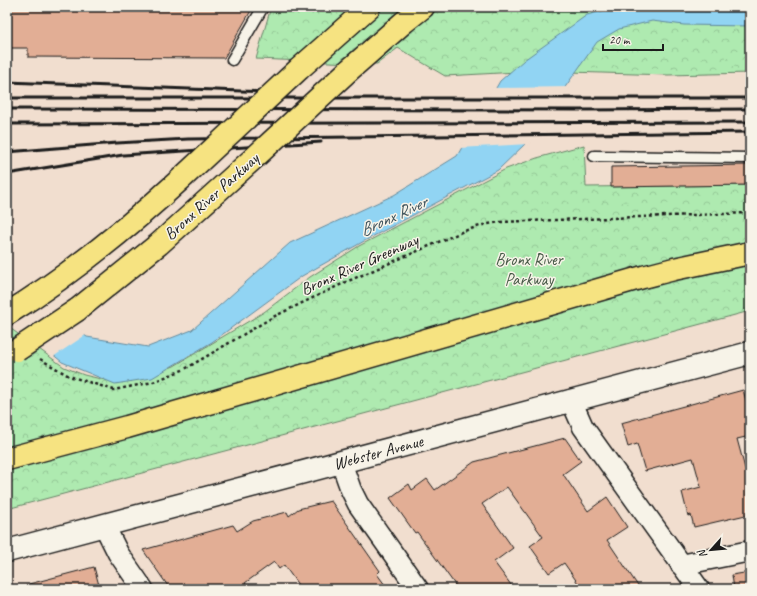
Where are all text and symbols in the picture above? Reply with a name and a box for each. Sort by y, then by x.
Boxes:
scale bar [603,26,663,52]
text: 20 m [609,32,631,48]
street label: Bronx River Parkway [160,148,264,244]
water label: Bronx River [356,190,432,241]
street label: Bronx River Greenway [297,229,422,300]
park label: Bronx River Parkway [495,249,565,290]
street label: Webster Avenue [331,430,427,474]
north arrow [691,530,731,570]
text: N [693,546,710,561]

